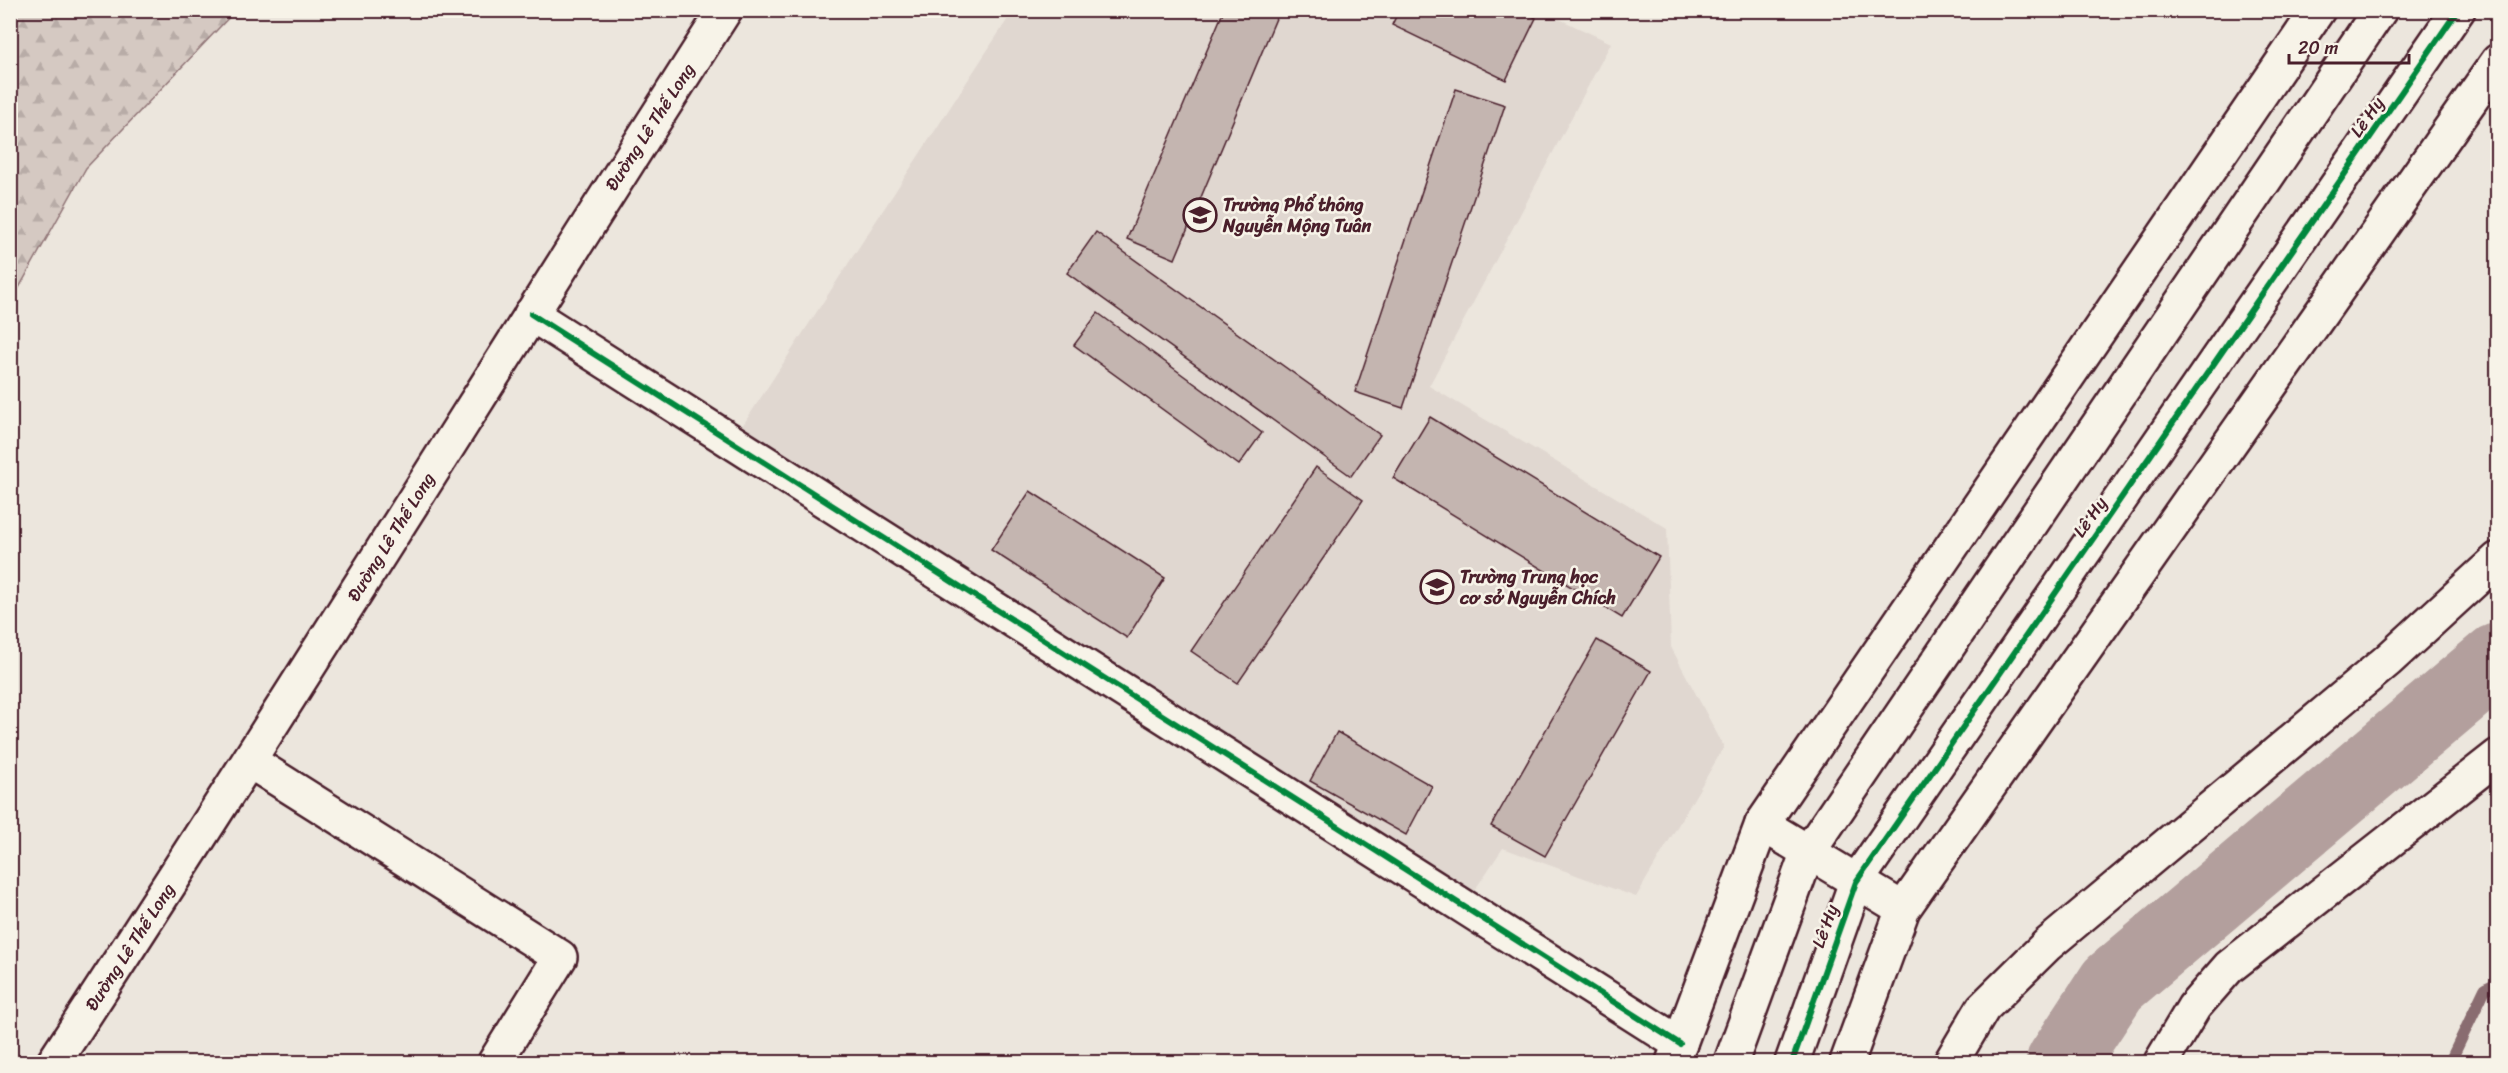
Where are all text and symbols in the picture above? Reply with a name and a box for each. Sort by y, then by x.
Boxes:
scale bar [2289,27,2409,65]
text: 20 m [2298,32,2338,64]
street label: Đường Lê Thế Long [596,56,704,198]
street label: Lê Hy [2341,89,2393,144]
place label: Trường Phổ thông Nguyễn Mộng Tuân [1222,189,1372,242]
school or university icon: Trường Phổ thông Nguyễn Mộng Tuân [1182,197,1218,233]
street label: Đường Lê Thế Long [338,466,444,608]
street label: Lê Hy [2064,489,2116,544]
place label: Trường Trung học cơ sở Nguyễn Chích [1459,561,1617,614]
school or university icon: Trường Trung học cơ sở Nguyễn Chích [1419,569,1455,605]
street label: Đường Lê Thế Long [76,876,184,1018]
street label: Lê Hy [1802,899,1848,952]

